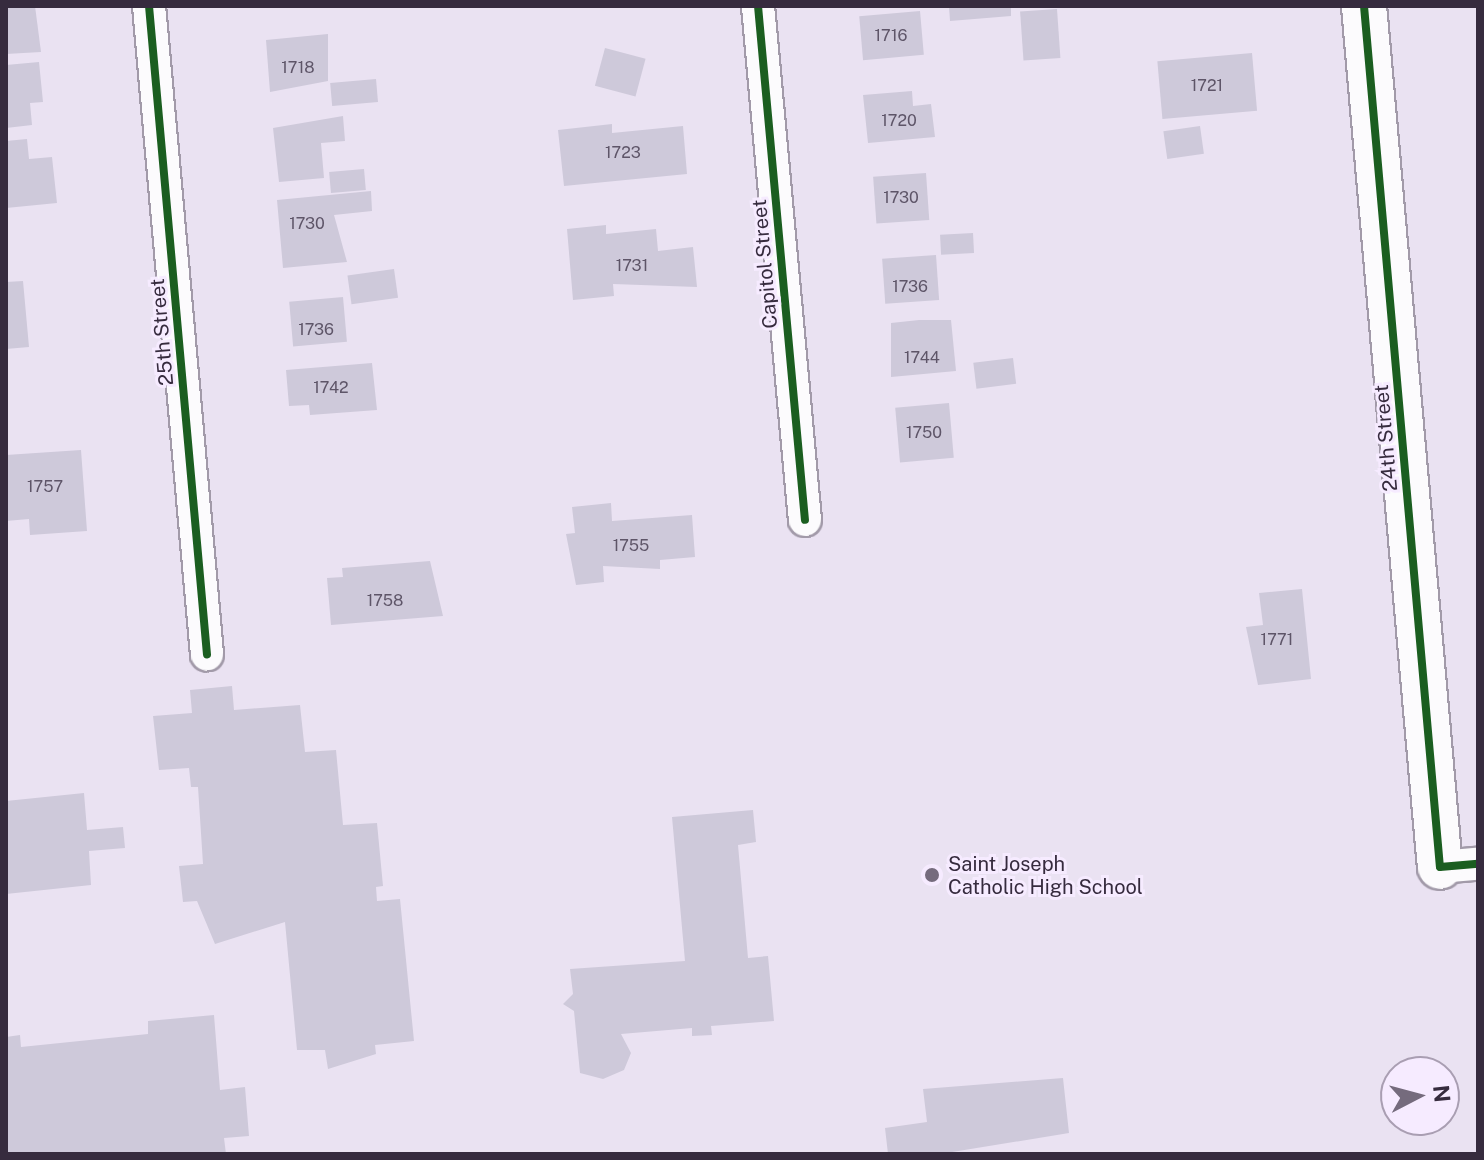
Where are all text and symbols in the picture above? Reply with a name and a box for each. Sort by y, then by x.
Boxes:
house number: 1716 [875,26,907,46]
house number: 1718 [281,58,315,78]
house number: 1721 [1191,76,1223,96]
house number: 1720 [881,111,917,131]
house number: 1723 [605,143,641,163]
house number: 1730 [883,188,919,208]
street label: Capitol Street [747,198,783,330]
house number: 1730 [289,214,325,234]
house number: 1731 [616,256,648,276]
street label: 25th Street [145,277,179,387]
house number: 1736 [892,277,928,297]
house number: 1736 [298,320,334,340]
house number: 1744 [904,348,940,368]
house number: 1742 [313,378,349,398]
street label: 24th Street [1369,384,1403,492]
house number: 1750 [906,423,942,443]
house number: 1757 [27,477,63,497]
house number: 1755 [613,536,649,556]
house number: 1758 [367,591,403,611]
house number: 1771 [1261,630,1293,650]
place label: Saint Joseph Catholic High School [948,852,1143,899]
marker: Saint Joseph Catholic High School [923,866,941,884]
north arrow [1380,1056,1460,1136]
text: N [1428,1084,1456,1104]

